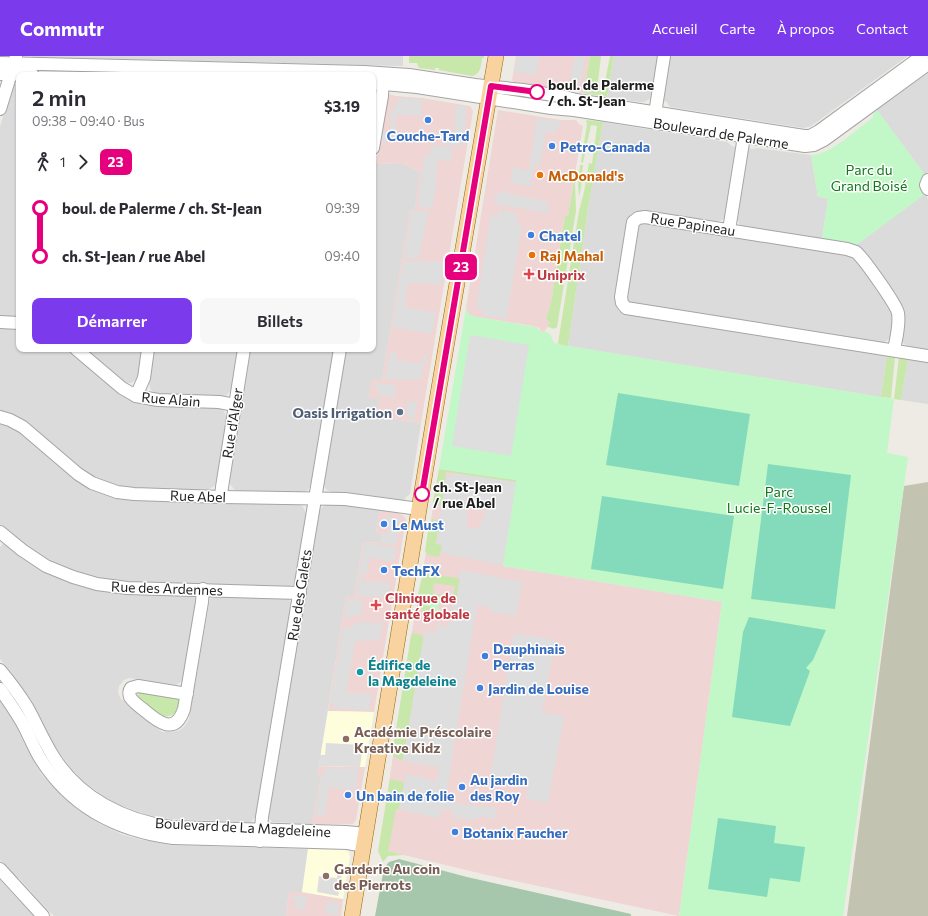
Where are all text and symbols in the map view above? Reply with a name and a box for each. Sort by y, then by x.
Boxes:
text: Commutr [20,17,104,40]
text: Accueil [652,20,698,37]
text: Carte [720,20,755,37]
text: À propos [777,20,834,37]
text: Contact [856,20,908,37]
place label: boul. de Palerme / ch. St-Jean [548,76,654,109]
text: 2 min [32,84,86,111]
marker: boul. de Palerme / ch. St-Jean [529,84,545,100]
text: $3.19 [324,97,360,115]
text: 09:38 – 09:40 · Bus [32,113,145,129]
street label: Boulevard de Palerme [652,114,790,152]
marker: Couche-Tard [423,115,433,125]
place label: Couche-Tard [387,127,469,144]
place label: Petro-Canada [560,138,650,155]
marker: Petro-Canada [547,141,557,151]
icon: walk [32,151,54,173]
icon: forward [72,151,94,173]
text: 23 [108,153,124,170]
text: 1 [60,154,66,170]
park label: Parc du Grand Boisé [831,161,907,194]
place label: McDonald's [548,167,624,184]
marker: McDonald's [535,170,545,180]
text: boul. de Palerme / ch. St-Jean [62,199,262,217]
text: 09:39 [325,200,360,216]
street label: Rue Papineau [649,209,737,239]
place label: Chatel [539,227,581,244]
marker: Chatel [526,230,536,240]
text: ch. St-Jean / rue Abel [62,247,205,265]
place label: Raj Mahal [540,247,604,264]
text: 09:40 [324,248,360,264]
marker: Raj Mahal [527,250,537,260]
line badge: 23 [443,254,479,280]
text: 23 [453,258,469,275]
place label: Uniprix [537,266,585,283]
marker: Uniprix [524,269,534,279]
button: Démarrer [32,298,192,344]
button: Billets [200,298,360,344]
street label: Rue d'Alger [218,386,246,459]
street label: Rue Alain [141,388,201,410]
place label: Oasis Irrigation [292,404,392,421]
marker: Oasis Irrigation [395,407,405,417]
place label: ch. St-Jean / rue Abel [433,478,502,511]
park label: Parc Lucie-F.-Roussel [727,483,831,516]
marker: ch. St-Jean / rue Abel [414,486,430,502]
street label: Rue Abel [170,487,226,505]
place label: Le Must [392,516,444,533]
marker: Le Must [379,519,389,529]
street label: Rue des Galets [283,548,315,642]
place label: TechFX [392,562,440,579]
marker: TechFX [379,565,389,575]
street label: Rue des Ardennes [111,578,223,598]
place label: Clinique de santé globale [385,589,470,622]
marker: Clinique de santé globale [370,599,382,611]
place label: Dauphinais Perras [493,640,565,673]
marker: Dauphinais Perras [480,651,490,661]
place label: Édifice de la Magdeleine [368,656,456,689]
marker: Édifice de la Magdeleine [355,667,365,677]
place label: Jardin de Louise [488,680,589,697]
marker: Jardin de Louise [475,683,485,693]
place label: Académie Préscolaire Kreative Kidz [354,723,491,756]
marker: Académie Préscolaire Kreative Kidz [341,734,351,744]
place label: Au jardin des Roy [470,771,528,804]
marker: Au jardin des Roy [457,782,467,792]
place label: Un bain de folie [356,787,454,804]
marker: Un bain de folie [343,790,353,800]
street label: Boulevard de La Magdeleine [155,814,331,840]
place label: Botanix Faucher [463,824,568,841]
marker: Botanix Faucher [450,827,460,837]
place label: Garderie Au coin des Pierrots [334,860,440,893]
marker: Garderie Au coin des Pierrots [321,871,331,881]

